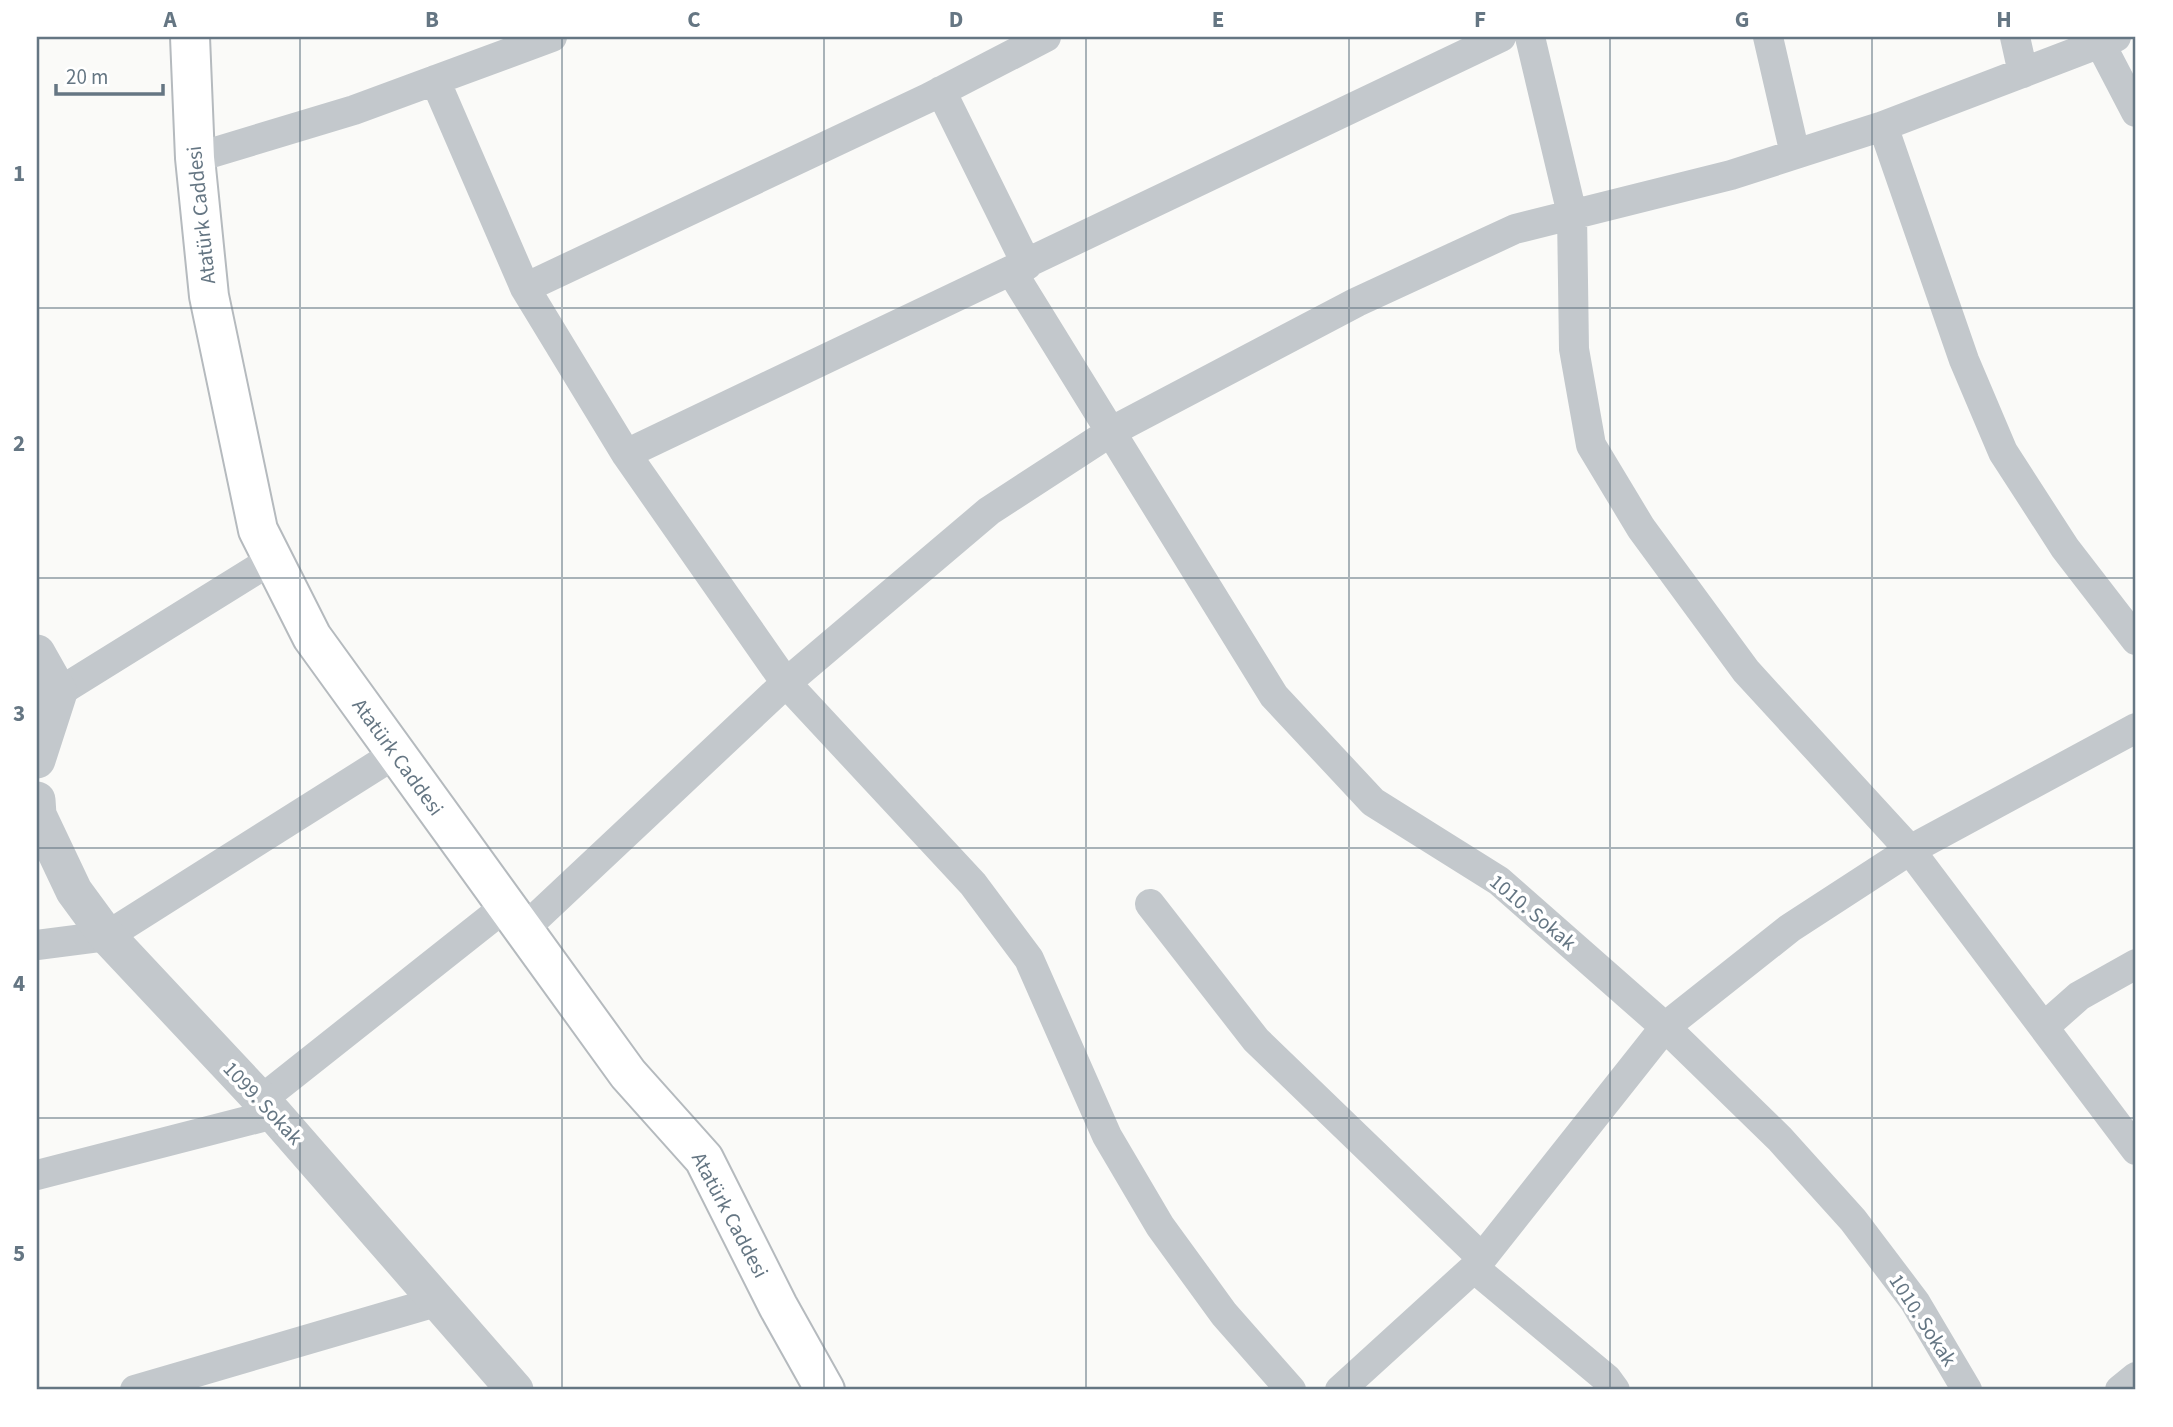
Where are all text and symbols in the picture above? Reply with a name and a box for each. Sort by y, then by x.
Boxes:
text: A [162,3,177,36]
text: B [425,3,439,36]
text: C [687,3,701,36]
text: D [949,3,963,36]
text: E [1212,3,1224,36]
text: F [1474,3,1486,36]
text: G [1735,3,1749,36]
text: H [1996,3,2012,36]
scale bar [56,52,163,96]
text: 20 m [66,62,108,92]
street label: Atatürk Caddesi [179,144,223,286]
text: 1 [13,157,25,190]
text: 2 [13,427,25,460]
street label: Atatürk Caddesi [345,692,451,822]
text: 3 [13,697,25,730]
street label: 1010. Sokak [1483,867,1583,958]
text: 4 [13,967,25,1000]
street label: 1099. Sokak [216,1054,310,1152]
street label: Atatürk Caddesi [684,1147,776,1283]
text: 5 [13,1237,25,1270]
street label: 1010. Sokak [1882,1268,1964,1373]

